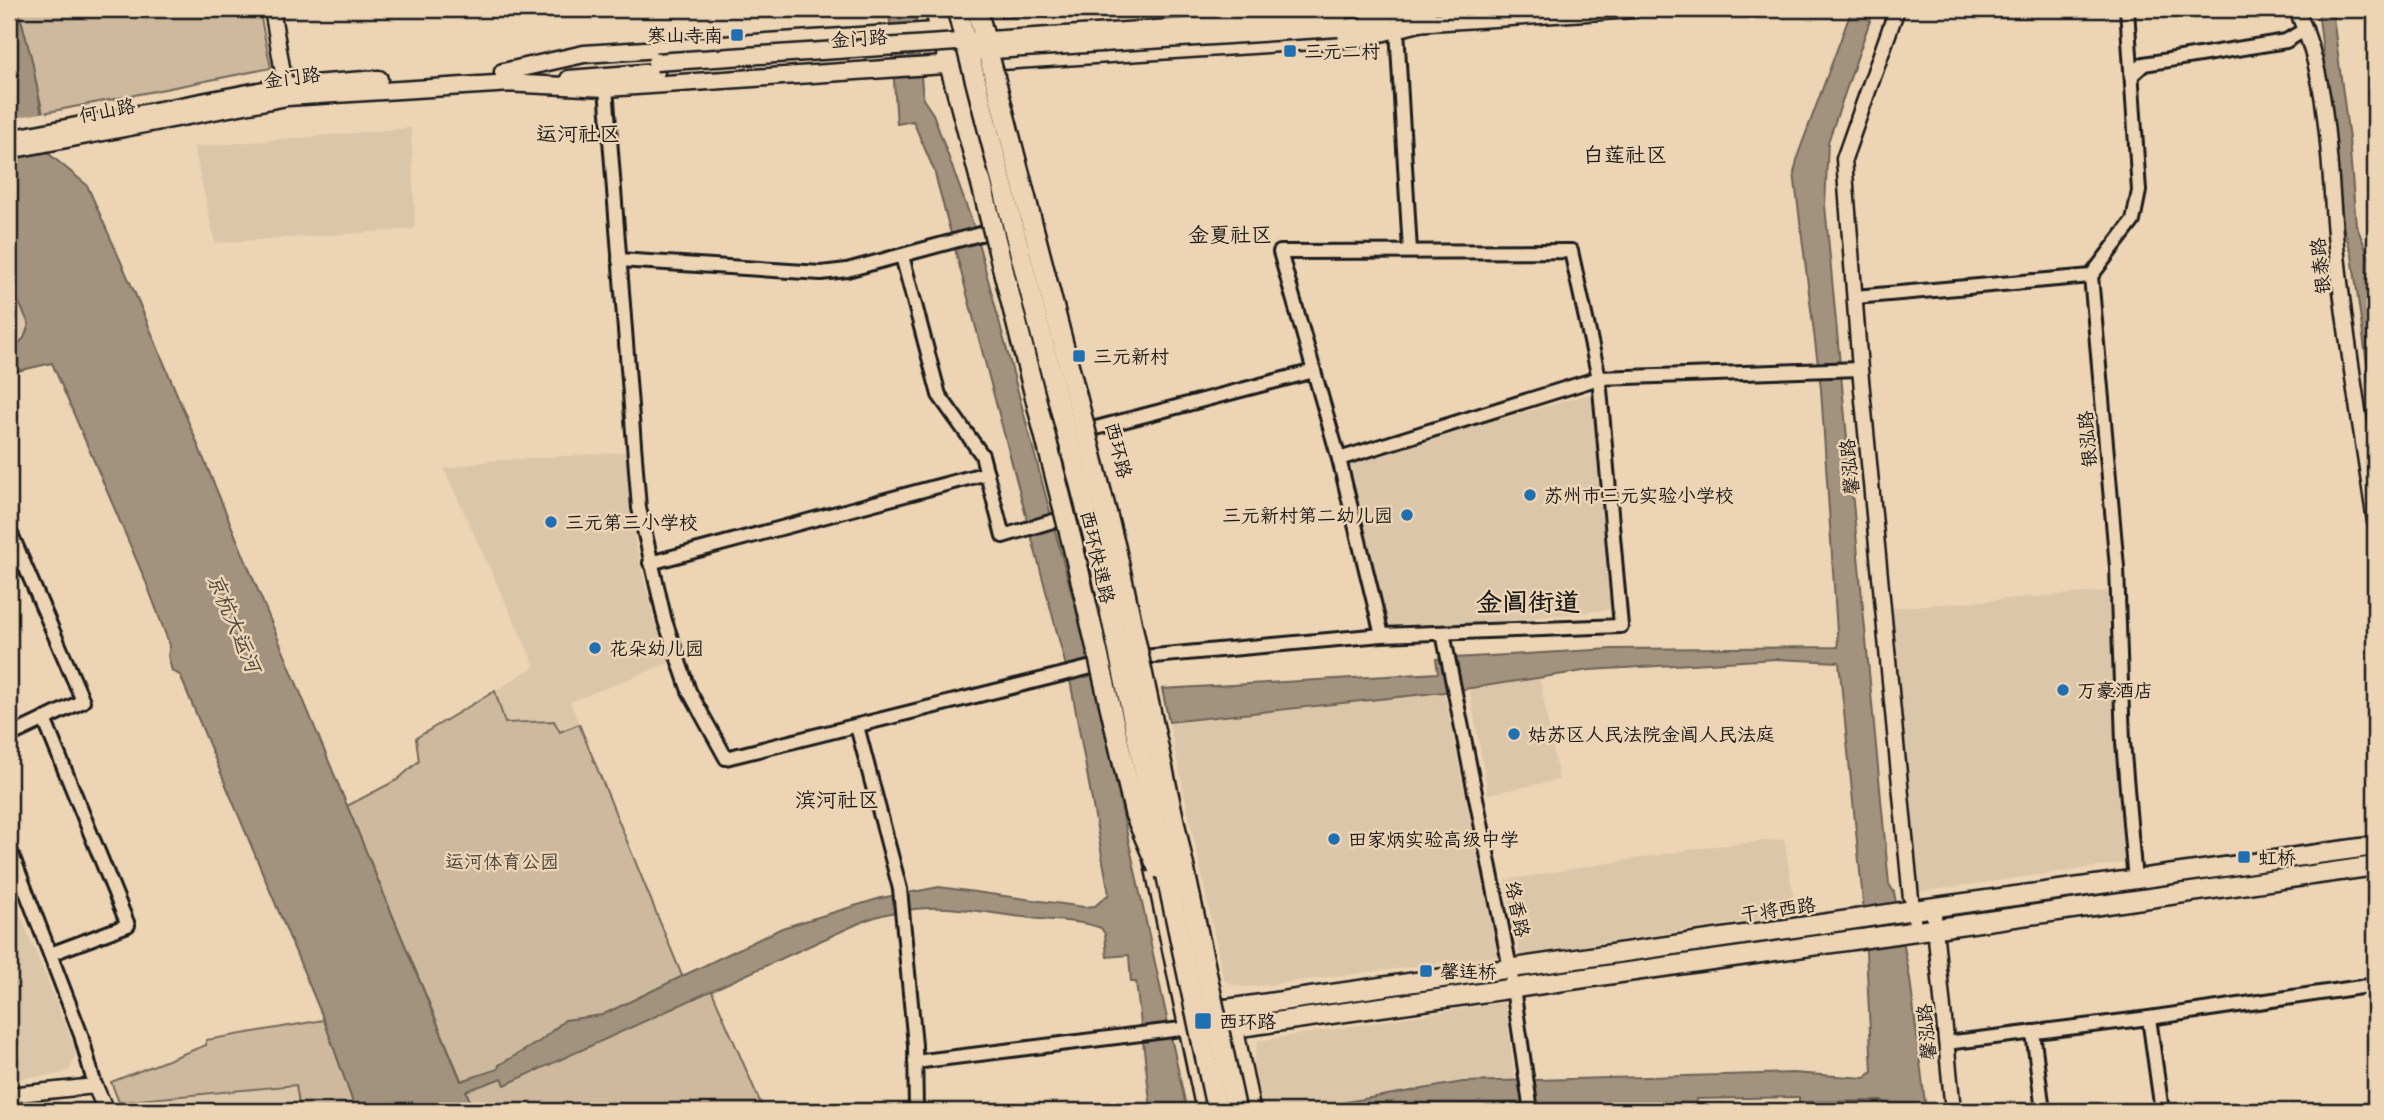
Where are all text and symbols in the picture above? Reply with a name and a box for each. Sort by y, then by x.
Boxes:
place label: 寒山寺南 [647,24,723,48]
street label: 金门路 [830,25,888,53]
marker: 寒山寺南 [729,27,745,43]
place label: 三元二村 [1304,40,1380,64]
marker: 三元二村 [1282,43,1298,59]
street label: 金门路 [262,63,322,93]
street label: 何山路 [77,94,137,128]
district label: 运河社区 [536,121,620,148]
district label: 白莲社区 [1583,142,1667,169]
district label: 金夏社区 [1188,222,1272,249]
street label: 银泰路 [2306,236,2336,296]
place label: 三元新村 [1093,345,1169,369]
marker: 三元新村 [1071,348,1087,364]
street label: 银泓路 [2074,409,2102,468]
street label: 西环路 [1099,420,1137,481]
street label: 馨泓路 [1836,437,1864,496]
place label: 苏州市三元实验小学校 [1544,484,1734,508]
marker: 苏州市三元实验小学校 [1522,487,1538,503]
place label: 三元新村第二幼儿园 [1222,504,1393,528]
marker: 三元新村第二幼儿园 [1399,507,1415,523]
street label: 西环快速路 [1075,508,1119,606]
place label: 三元第三小学校 [565,511,698,535]
marker: 三元第三小学校 [543,514,559,530]
water label: 京杭大运河 [201,570,268,680]
district label: 金阊街道 [1476,587,1580,619]
place label: 花朵幼儿园 [609,637,704,661]
marker: 花朵幼儿园 [587,640,603,656]
place label: 万豪酒店 [2077,679,2153,703]
marker: 万豪酒店 [2055,682,2071,698]
place label: 姑苏区人民法院金阊人民法庭 [1528,723,1775,747]
marker: 姑苏区人民法院金阊人民法庭 [1506,726,1522,742]
district label: 滨河社区 [795,787,879,814]
place label: 田家炳实验高级中学 [1348,828,1519,852]
marker: 田家炳实验高级中学 [1326,831,1342,847]
place label: 虹桥 [2258,846,2296,870]
marker: 虹桥 [2236,849,2252,865]
park label: 运河体育公园 [445,850,559,874]
street label: 络香路 [1500,879,1534,939]
street label: 干将西路 [1739,893,1817,927]
place label: 馨连桥 [1440,960,1497,984]
marker: 馨连桥 [1418,963,1434,979]
street label: 馨泓路 [1913,1002,1941,1061]
place label: 西环路 [1219,1010,1276,1034]
marker: 西环路 [1193,1011,1213,1031]

